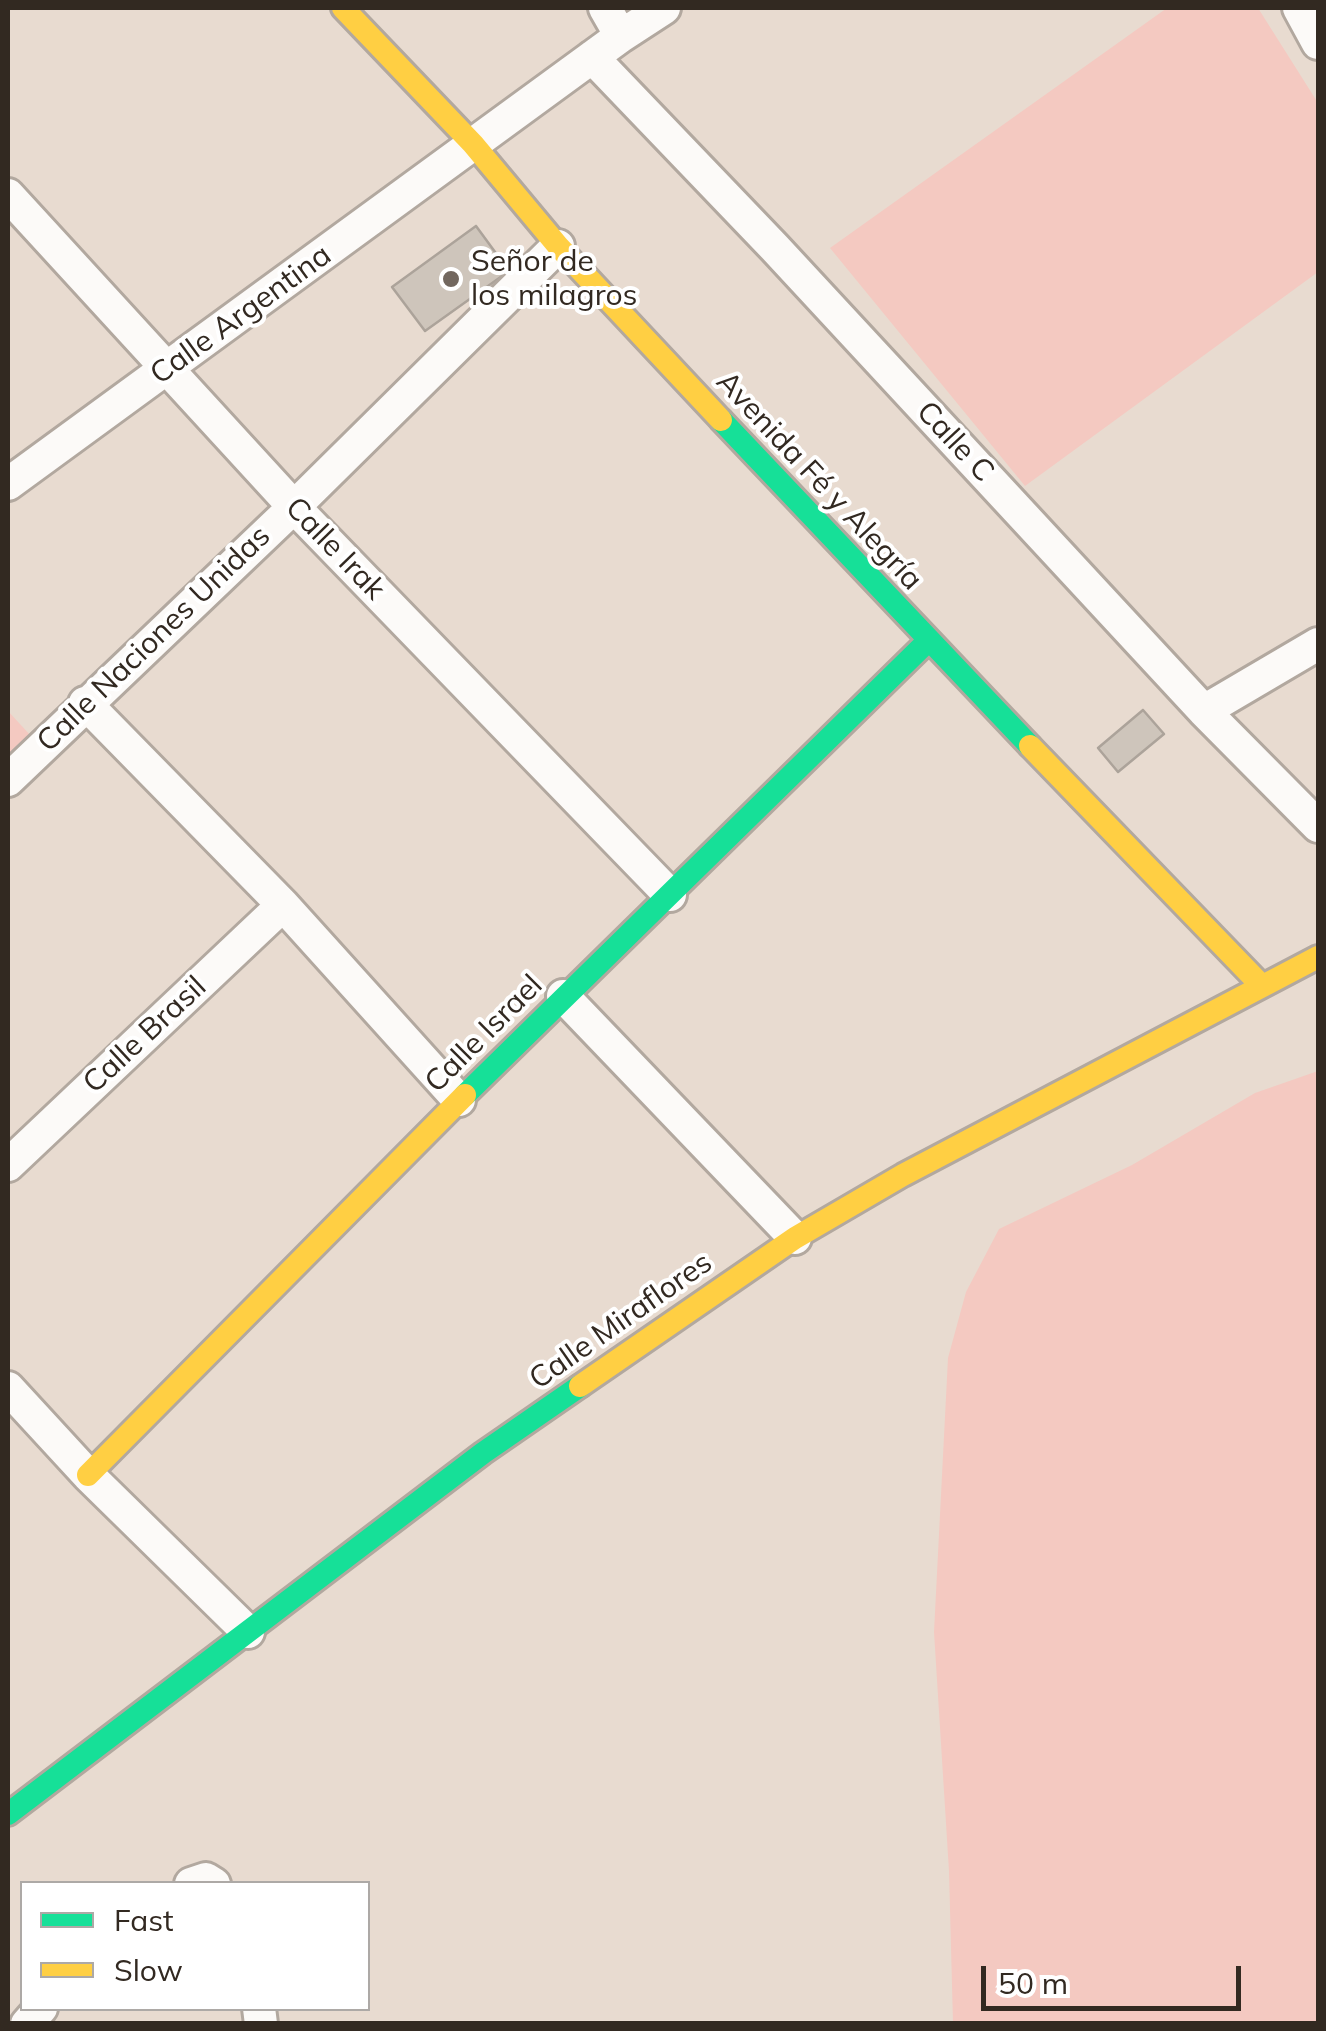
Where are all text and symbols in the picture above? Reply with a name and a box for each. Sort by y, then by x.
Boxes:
street label: Calle Argentina [144,237,338,393]
place label: Señor de los milagros [471,244,637,314]
marker: Señor de los milagros [440,268,462,290]
street label: Avenida Fé y Alegría [708,364,930,598]
street label: Calle C [909,394,1001,490]
street label: Calle Irak [277,490,393,608]
street label: Calle Naciones Unidas [30,518,278,760]
street label: Calle Israel [418,968,550,1100]
street label: Calle Brasil [76,969,214,1101]
street label: Calle Miraflores [523,1245,719,1397]
legend [20,1881,370,2011]
text: Fast [114,1901,174,1939]
scale bar [986,1946,1246,2008]
text: Slow [114,1951,183,1989]
text: 50 m [998,1964,1068,2002]

